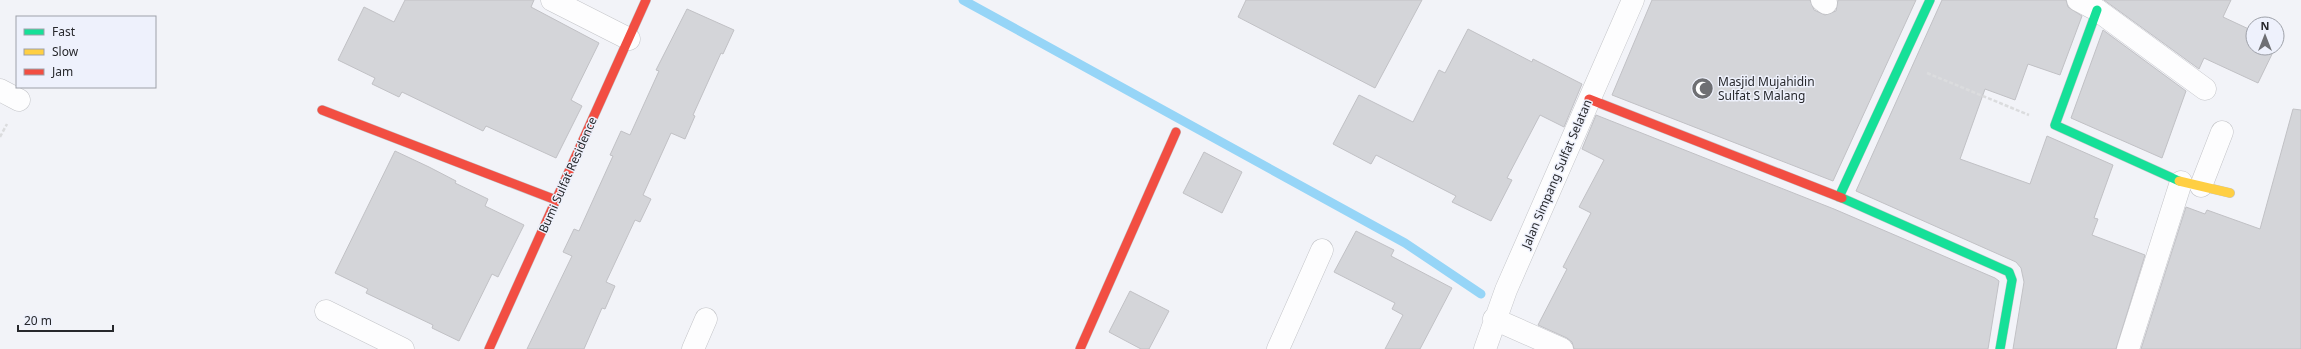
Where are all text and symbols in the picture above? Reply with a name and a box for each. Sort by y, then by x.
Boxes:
legend [16,16,156,88]
north arrow [2245,16,2285,56]
text: N [2261,18,2269,33]
text: Fast [52,23,76,40]
text: Slow [52,43,79,60]
text: Jam [51,63,73,80]
place label: Masjid Mujahidin Sulfat S Malang [1718,73,1815,104]
mosque icon: Masjid Mujahidin Sulfat S Malang [1689,76,1715,102]
street label: Jalan Simpang Sulfat Selatan [1517,97,1596,252]
street label: Bumi Sulfat Residence [534,114,601,235]
scale bar [18,307,113,333]
text: 20 m [24,312,52,329]

